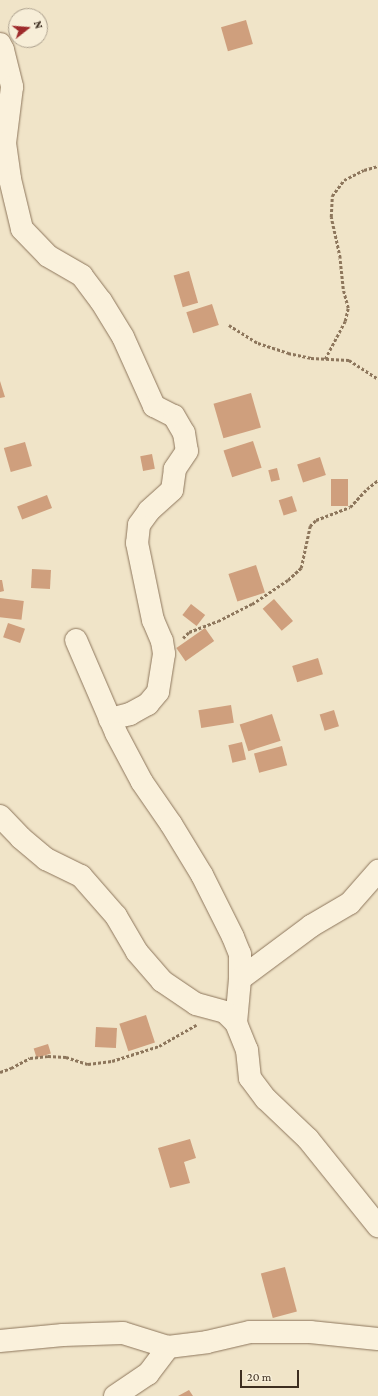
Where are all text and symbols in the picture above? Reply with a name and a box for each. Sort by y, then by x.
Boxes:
north arrow [8,8,48,48]
text: N [32,19,45,30]
scale bar [242,1362,301,1388]
text: 20 m [247,1370,271,1384]

